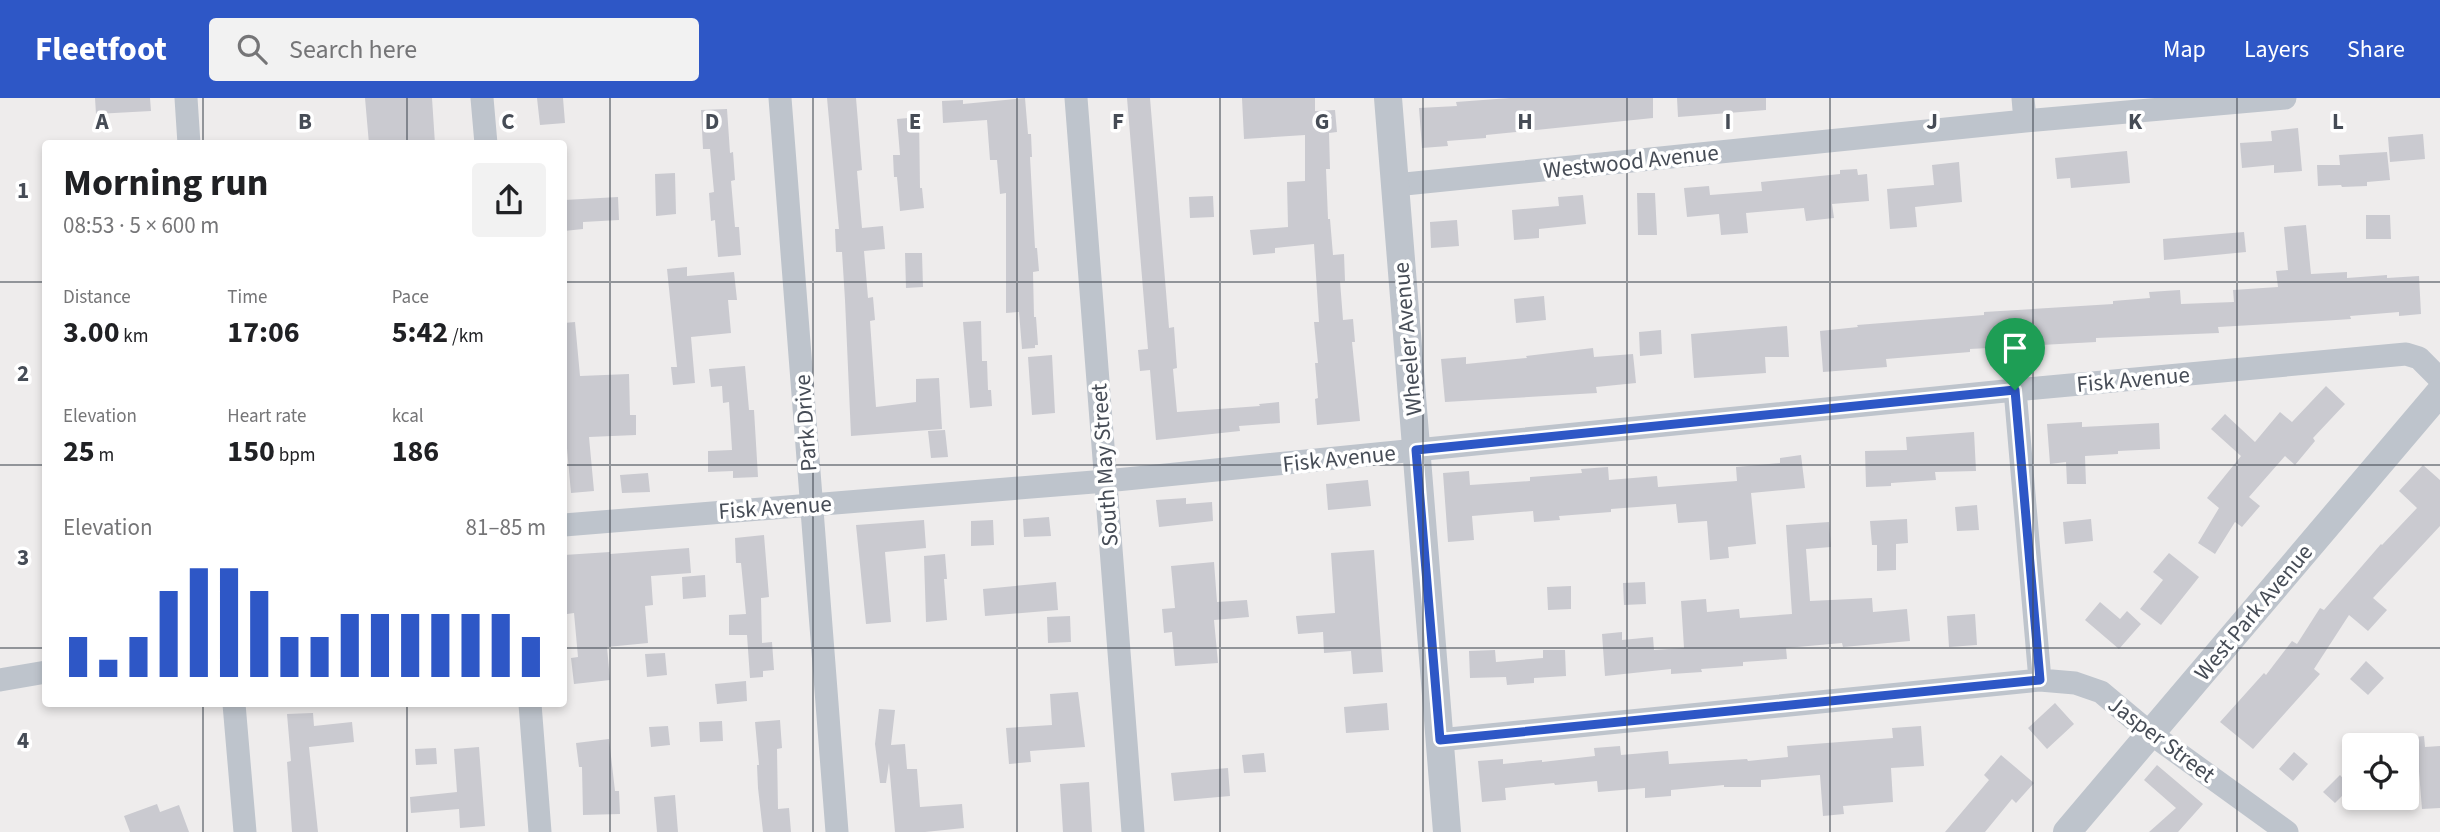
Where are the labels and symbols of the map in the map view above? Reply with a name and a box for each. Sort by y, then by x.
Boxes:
text: A [94,105,109,138]
text: B [298,105,312,138]
text: C [501,105,515,138]
text: D [705,105,719,138]
text: E [909,105,921,138]
text: F [1112,105,1124,138]
text: G [1315,105,1329,138]
text: H [1517,105,1533,138]
text: I [1725,105,1731,138]
text: J [1926,105,1938,138]
text: K [2128,105,2143,138]
text: L [2332,105,2344,138]
street label: Westwood Avenue [1542,136,1720,187]
text: 1 [17,174,29,207]
street label: Wheeler Avenue [1384,261,1431,417]
pin [1985,318,2045,390]
text: 2 [17,357,29,390]
street label: Fisk Avenue [2075,358,2191,401]
street label: Park Drive [786,373,825,473]
street label: South May Street [1082,382,1127,548]
street label: Fisk Avenue [1281,436,1397,481]
street label: Fisk Avenue [717,487,833,528]
street label: West Park Avenue [2186,537,2321,688]
text: 3 [17,541,29,574]
street label: Jasper Street [2101,688,2222,791]
text: 4 [17,724,29,757]

